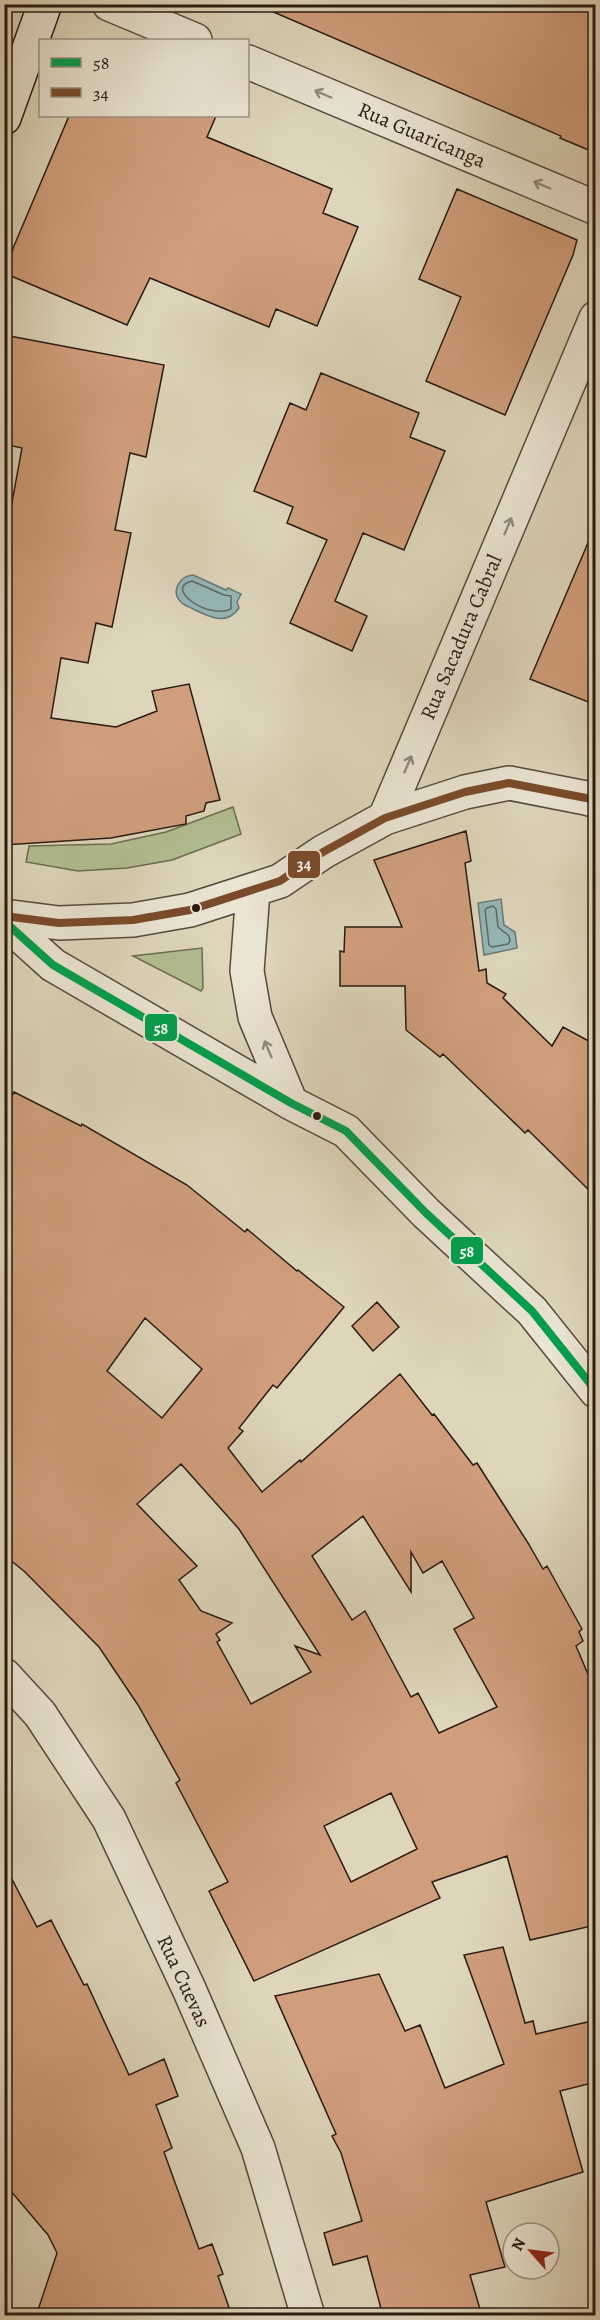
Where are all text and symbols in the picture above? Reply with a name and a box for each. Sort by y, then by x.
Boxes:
legend [39,39,249,117]
text: 58 [93,51,109,75]
text: 34 [93,81,109,105]
one-way arrow [314,88,333,99]
street label: Rua Guaricanga [354,95,490,175]
one-way arrow [533,179,551,190]
one-way arrow [503,517,514,536]
street label: Rua Sacadura Cabral [413,550,509,724]
one-way arrow [403,755,414,773]
line badge: 34 [287,850,321,879]
text: 34 [297,854,312,876]
unlabelled marker [190,902,202,914]
line badge: 58 [144,1013,178,1042]
text: 58 [154,1018,169,1040]
one-way arrow [262,1041,273,1059]
unlabelled marker [311,1110,323,1122]
line badge: 58 [450,1236,484,1265]
text: 58 [460,1241,475,1263]
street label: Rua Cuevas [150,1930,218,2032]
north arrow [501,2221,561,2281]
text: N [506,2234,531,2255]

